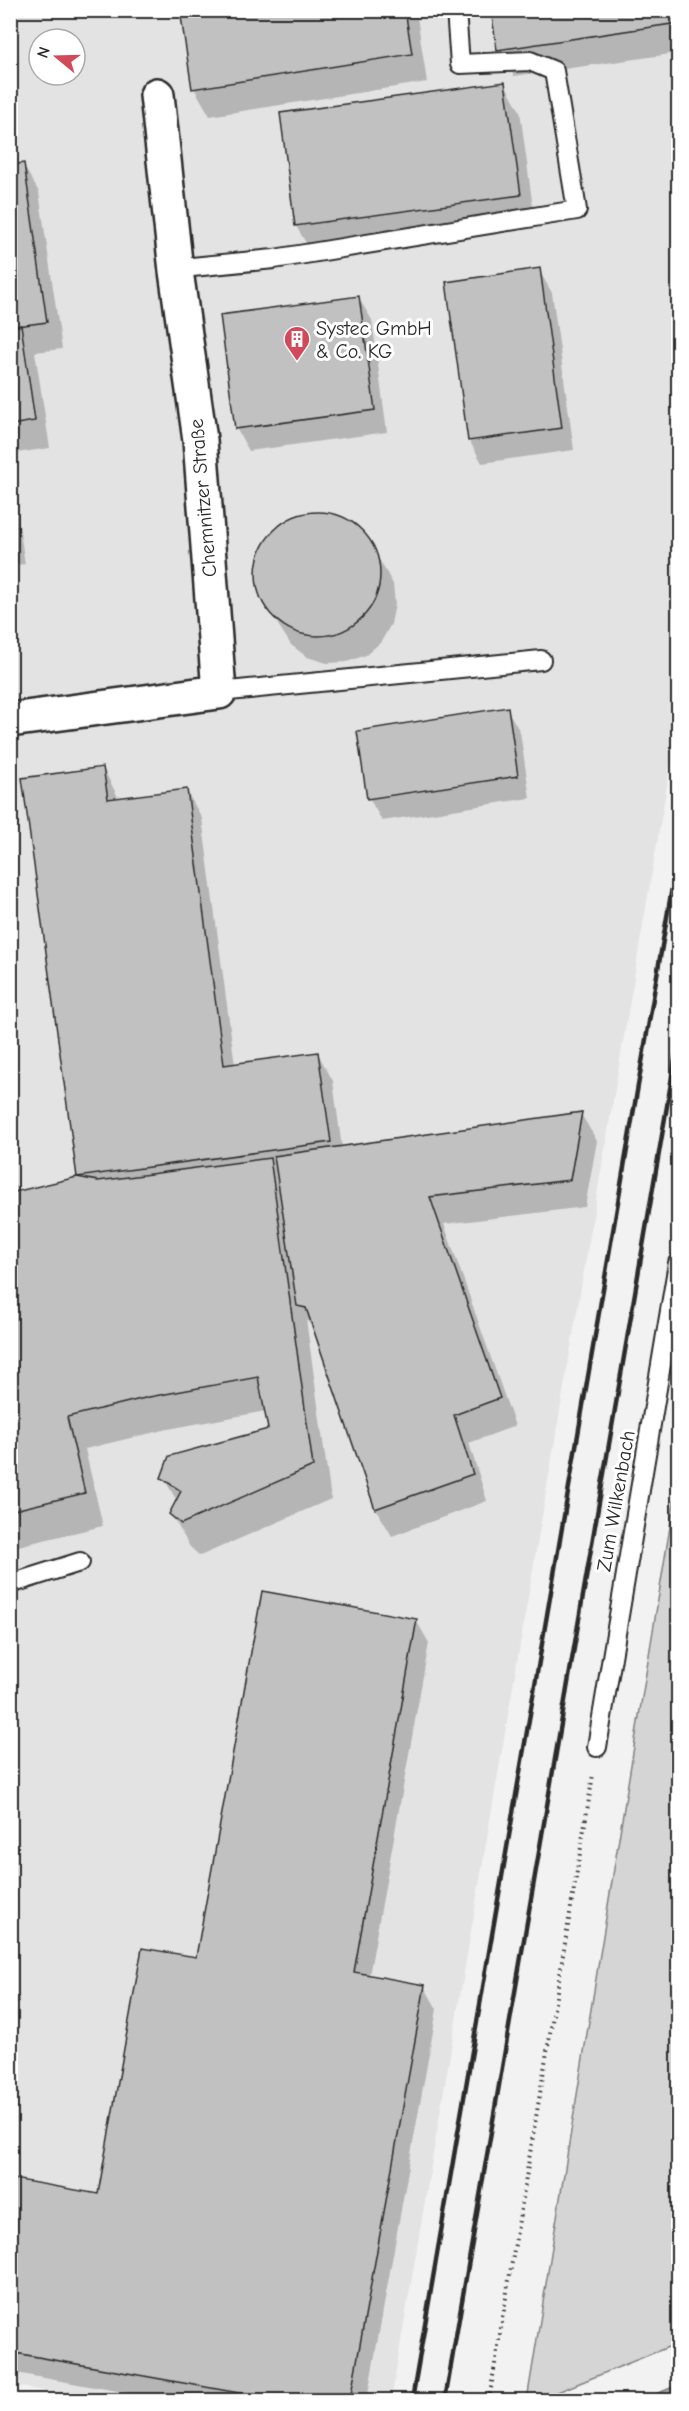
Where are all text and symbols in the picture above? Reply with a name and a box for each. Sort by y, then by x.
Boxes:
north arrow [27,27,87,87]
text: N [34,45,54,60]
place label: Systec GmbH & Co. KG [316,317,432,363]
building icon: Systec GmbH & Co. KG [282,324,312,362]
street label: Chemnitzer Straße [185,418,221,578]
street label: Zum Wilkenbach [592,1429,640,1573]

